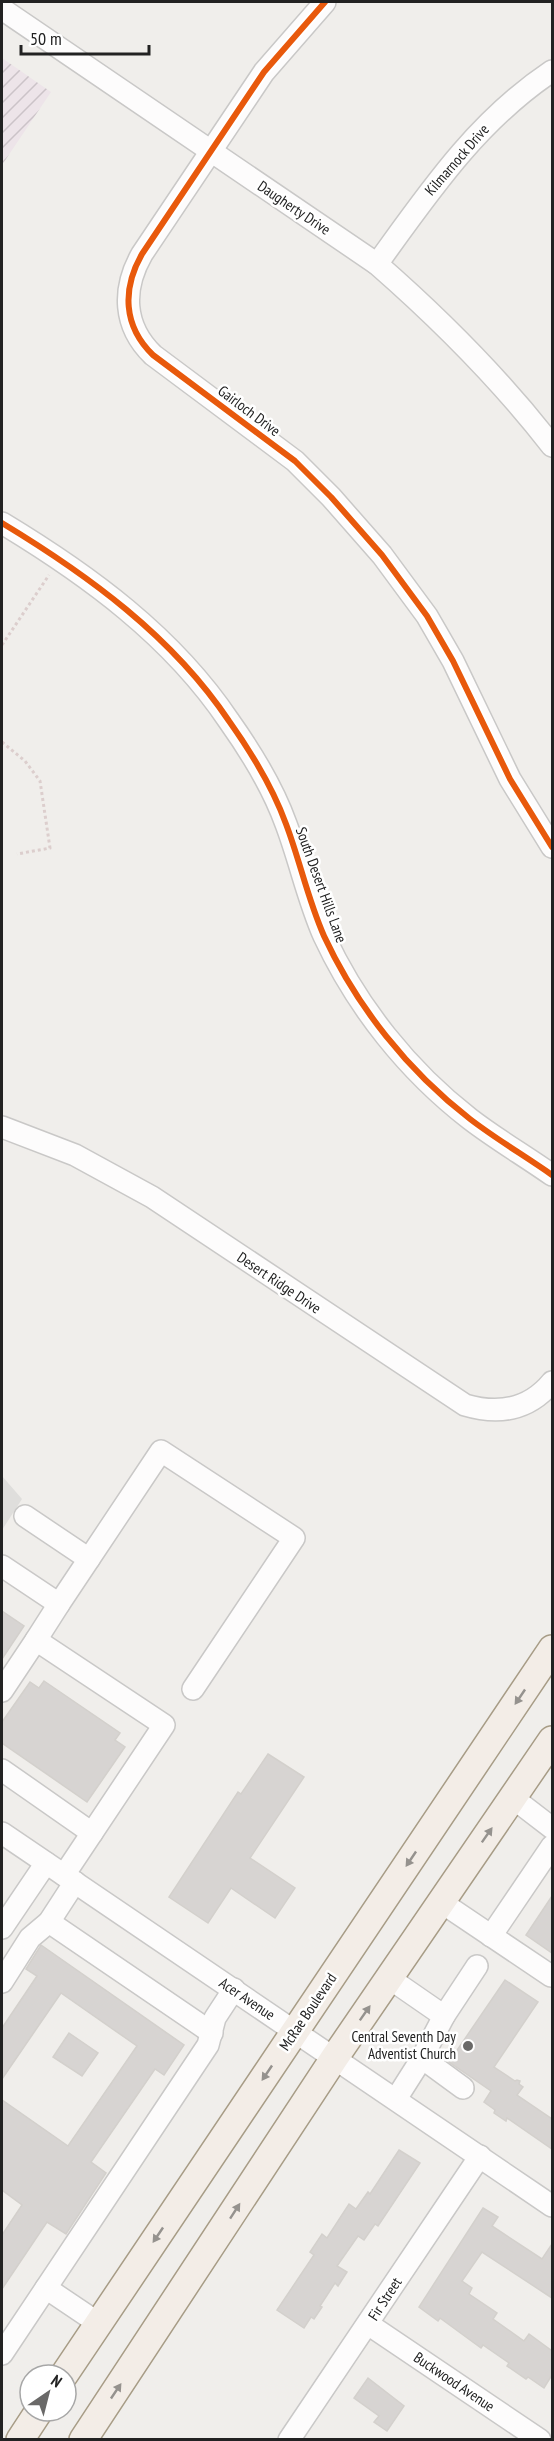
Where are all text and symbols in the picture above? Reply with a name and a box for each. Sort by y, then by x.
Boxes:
scale bar [21,18,148,56]
text: 50 m [30,27,62,50]
street label: Kilmarnock Drive [420,120,493,199]
street label: Daugherty Drive [254,176,334,239]
street label: Gairloch Drive [214,381,284,440]
street label: South Desert Hills Lane [292,824,351,945]
street label: Desert Ridge Drive [234,1248,325,1318]
one-way arrow [514,1689,526,1705]
one-way arrow [481,1827,493,1843]
one-way arrow [406,1851,417,1867]
street label: McRae Boulevard [275,1969,340,2054]
street label: Acer Avenue [216,1973,279,2024]
one-way arrow [359,2005,371,2021]
place label: Central Seventh Day Adventist Church [351,2027,456,2063]
marker: Central Seventh Day Adventist Church [461,2039,475,2053]
one-way arrow [261,2065,272,2081]
one-way arrow [229,2202,240,2219]
one-way arrow [153,2227,164,2243]
street label: Fir Street [364,2274,406,2324]
street label: Buckwood Avenue [410,2348,498,2416]
north arrow [18,2363,78,2423]
text: N [47,2370,66,2391]
one-way arrow [110,2383,121,2399]

